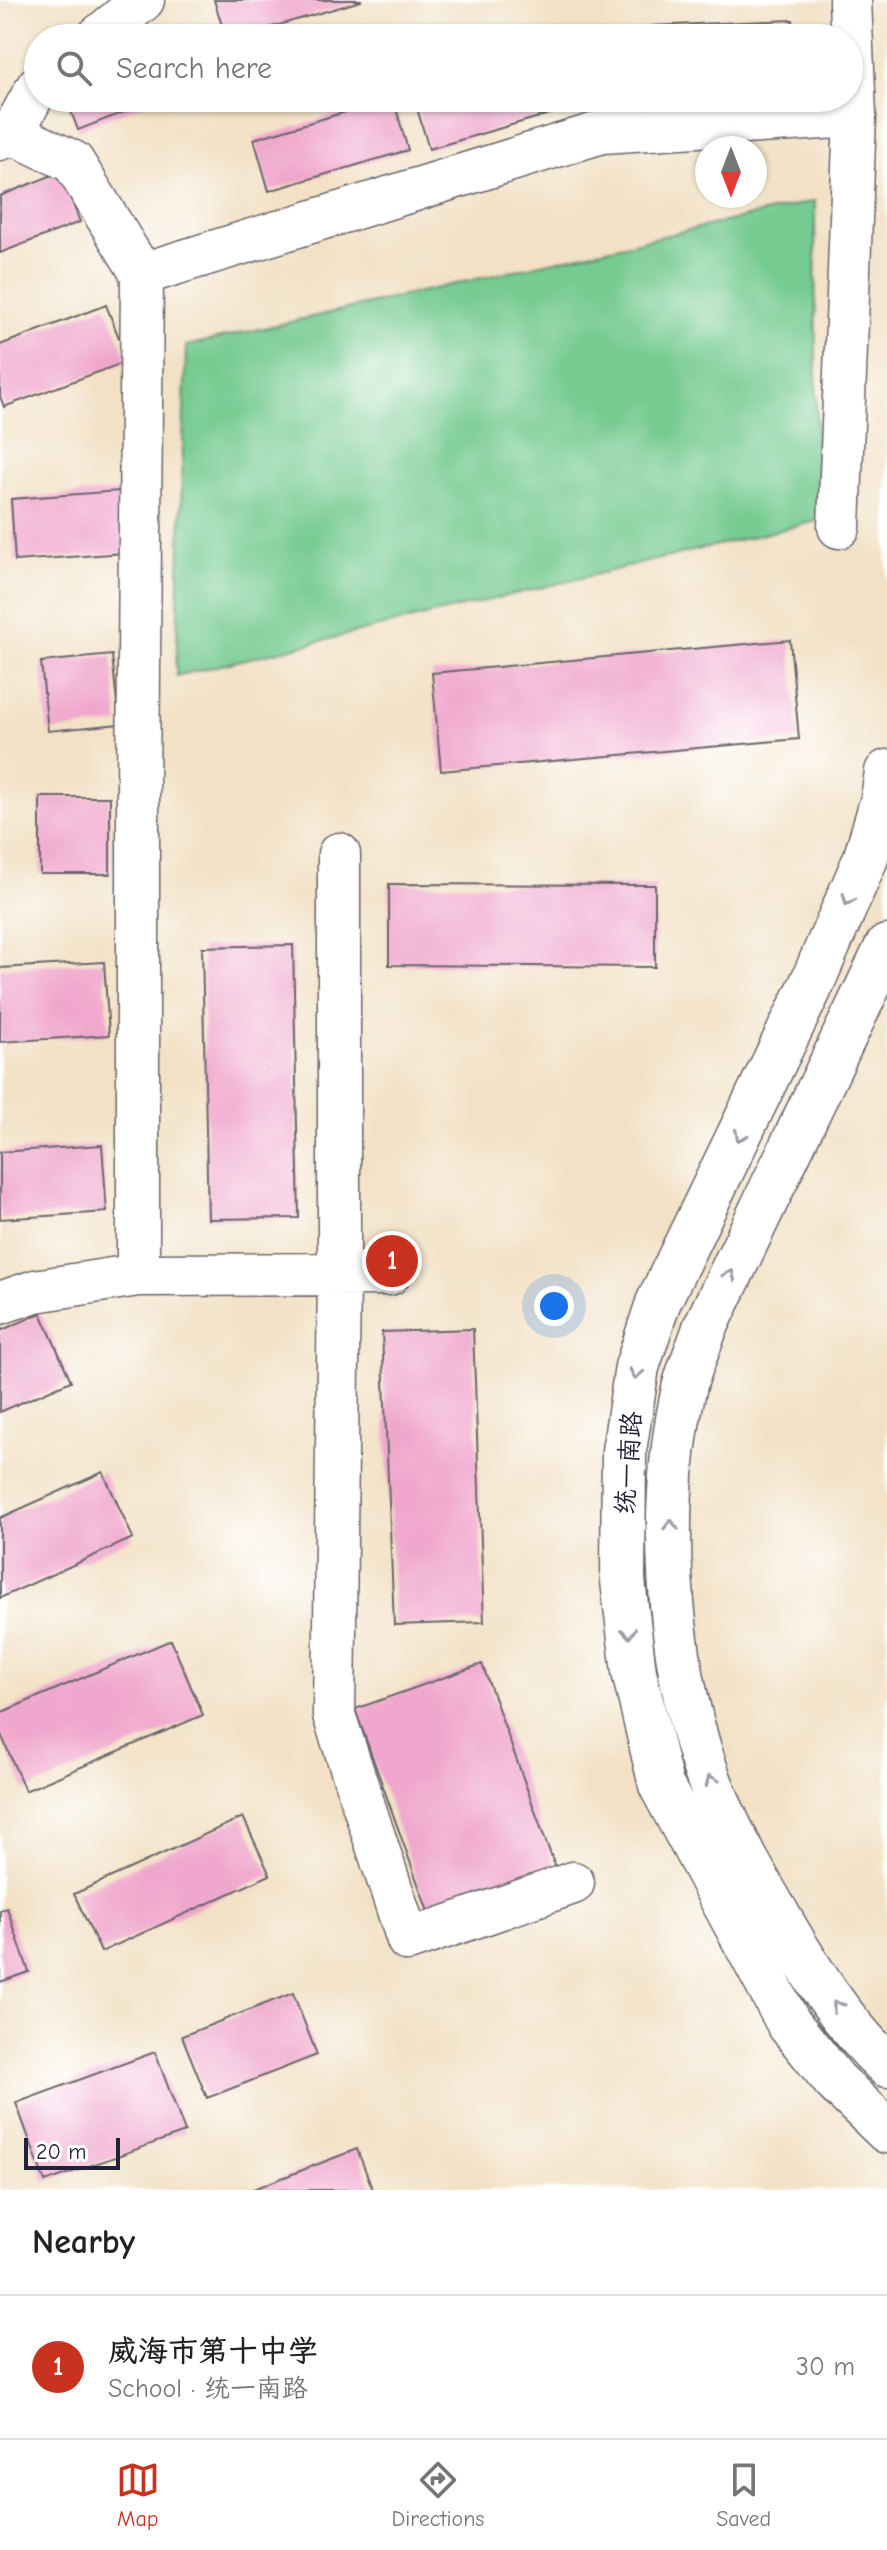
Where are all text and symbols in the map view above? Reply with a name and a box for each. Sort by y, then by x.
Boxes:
search box [24,24,863,112]
icon: search [52,46,96,90]
text: Search here [116,51,272,86]
north arrow [695,136,767,208]
one-way arrow [841,892,857,906]
one-way arrow [734,1128,749,1143]
pin: 1 [366,1231,418,1291]
one-way arrow [720,1268,736,1283]
your location [534,1286,574,1326]
one-way arrow [629,1367,646,1381]
street label: 统一南路 [610,1410,648,1516]
one-way arrow [662,1518,679,1531]
one-way arrow [621,1626,638,1639]
one-way arrow [704,1774,720,1788]
one-way arrow [832,2000,846,2015]
scale bar [24,2134,120,2170]
text: 20 m [36,2139,86,2165]
text: Nearby [32,2222,135,2262]
text: 威海市第十中学 [108,2334,318,2369]
text: 1 [53,2352,63,2382]
text: 30 m [796,2352,855,2382]
text: School · 统一南路 [108,2374,308,2404]
tab: Map [116,2458,160,2532]
tab: Directions [392,2458,485,2532]
tab: Saved [716,2458,771,2532]

